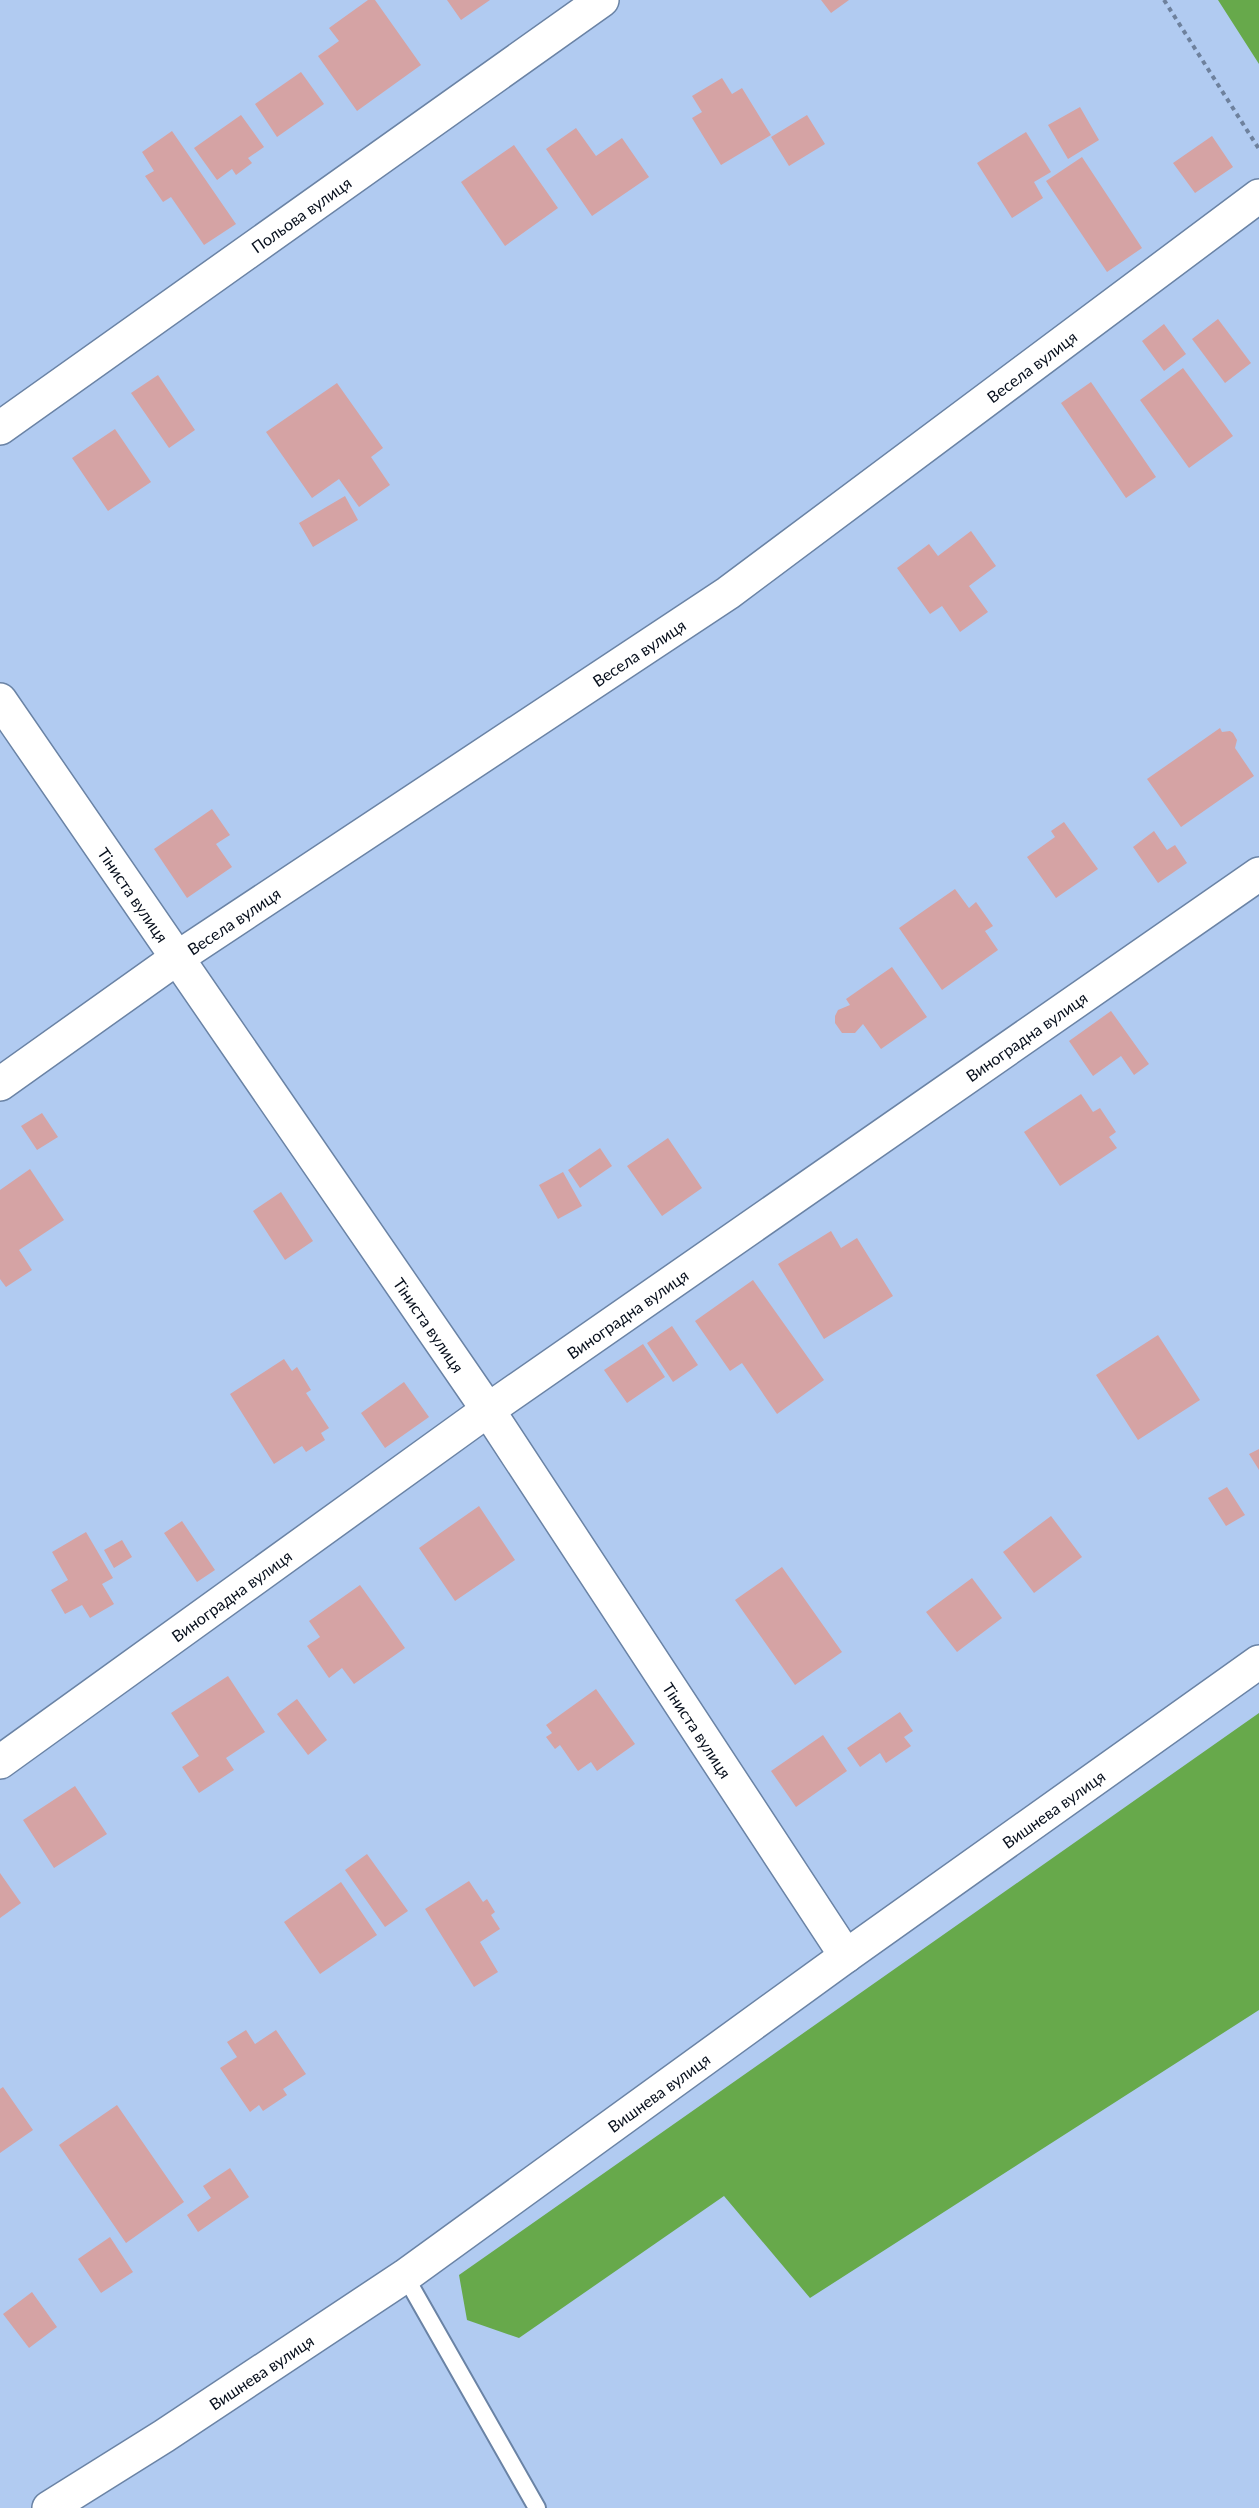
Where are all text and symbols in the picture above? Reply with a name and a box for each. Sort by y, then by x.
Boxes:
street label: Польова вулиця [247,172,354,256]
street label: Весела вулиця [983,326,1080,406]
street label: Весела вулиця [589,615,689,690]
street label: Тіниста вулиця [95,844,173,945]
street label: Весела вулиця [183,883,284,958]
street label: Виноградна вулиця [962,987,1090,1085]
street label: Виноградна вулиця [563,1265,691,1362]
street label: Тіниста вулиця [390,1274,469,1376]
street label: Виноградна вулиця [167,1546,295,1645]
street label: Тіниста вулиця [659,1678,736,1781]
street label: Вишнева вулиця [998,1766,1108,1852]
street label: Вишнева вулиця [604,2049,713,2136]
street label: Вишнева вулиця [205,2330,317,2413]

